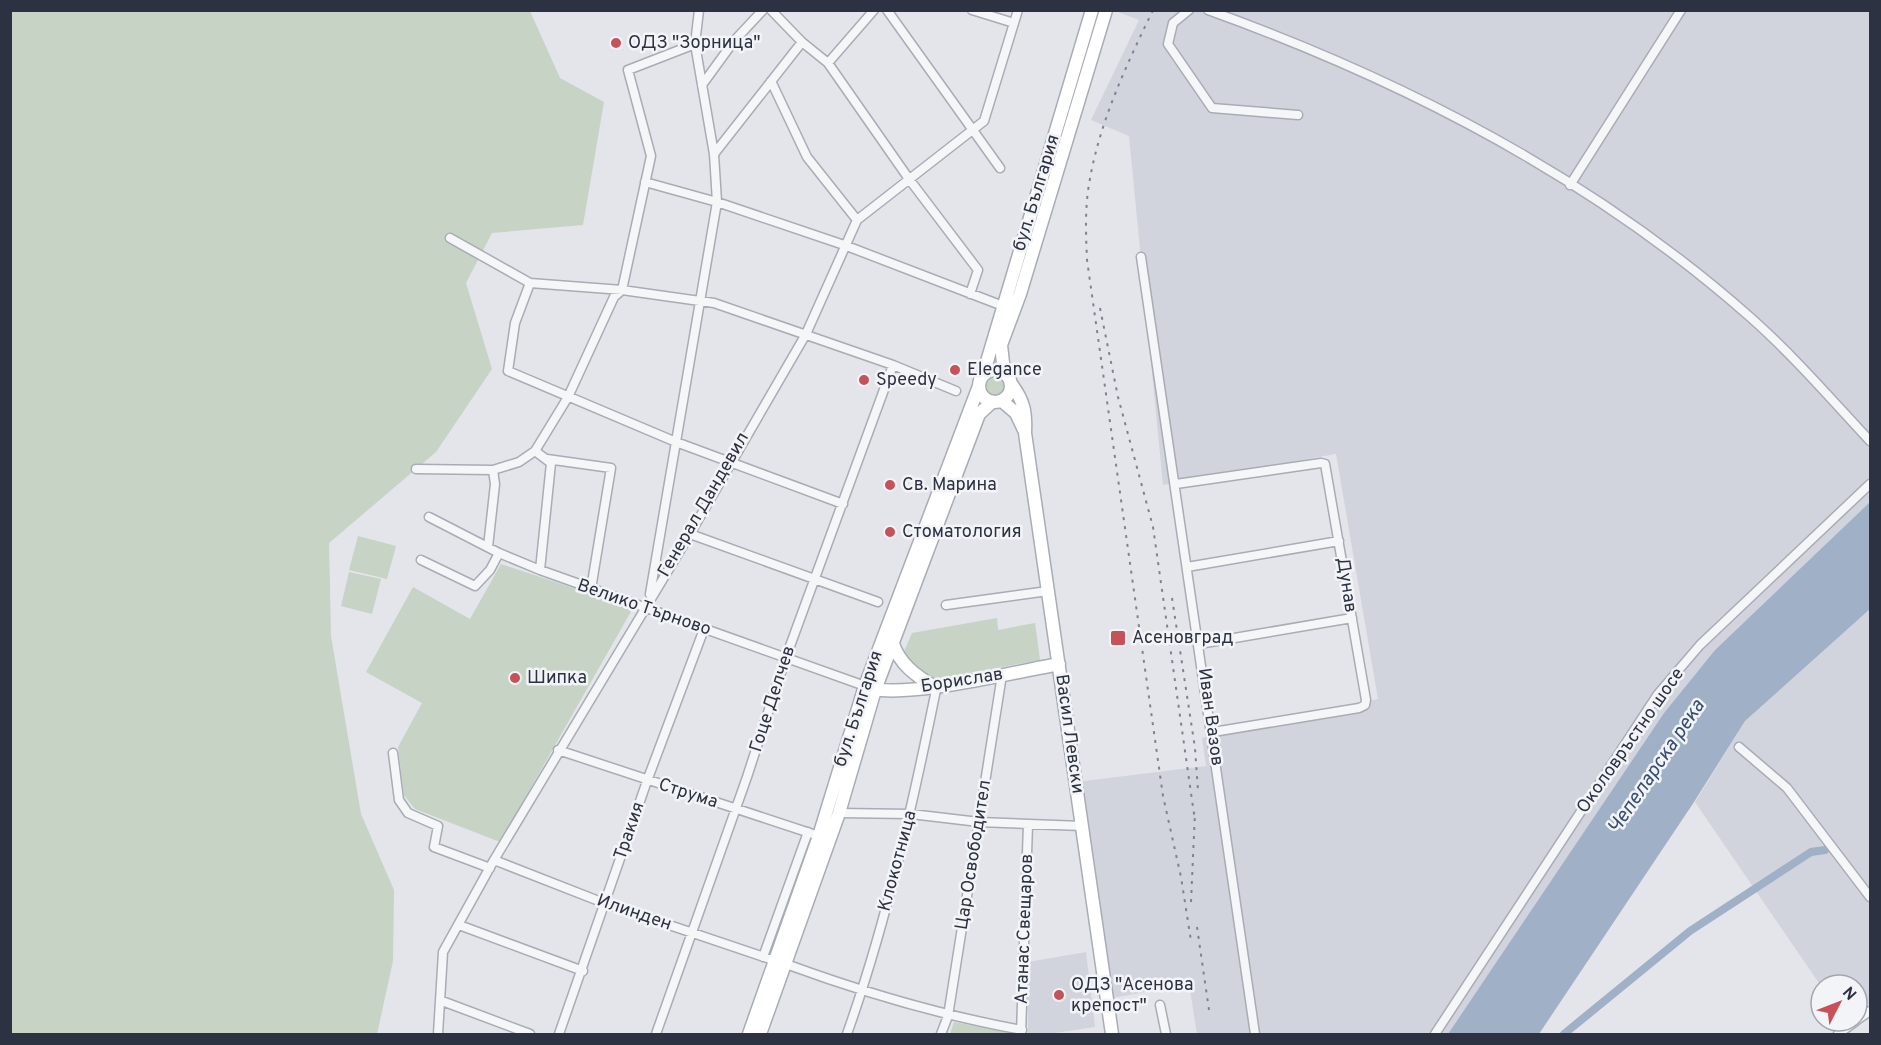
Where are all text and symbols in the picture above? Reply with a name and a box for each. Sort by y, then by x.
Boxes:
place label: ОДЗ "Зорница" [628,32,760,55]
marker: ОДЗ "Зорница" [609,36,623,50]
street label: бул. България [1008,132,1066,254]
place label: Elegance [967,359,1042,382]
marker: Elegance [948,363,962,377]
place label: Speedy [876,369,937,392]
marker: Speedy [857,373,871,387]
street label: Генерал Дандевил [653,428,755,582]
place label: Св. Марина [902,474,997,497]
marker: Св. Марина [883,478,897,492]
place label: Стоматология [902,521,1022,544]
marker: Стоматология [883,525,897,539]
street label: Дунав [1330,556,1362,614]
street label: Велико Търново [574,574,714,642]
place label: Асеновград [1132,627,1233,650]
marker: Асеновград [1109,629,1127,647]
street label: Гоце Делчев [745,643,801,755]
street label: бул. България [829,648,889,770]
street label: Борислав [919,663,1005,699]
street label: Околовръстно шосе [1572,664,1690,818]
place label: Шипка [527,667,587,690]
street label: Иван Вазов [1192,667,1228,767]
marker: Шипка [508,671,522,685]
street label: Васил Левски [1049,673,1089,795]
water label: Чепеларска река [1602,694,1712,839]
street label: Струма [655,774,721,814]
street label: Цар Освободител [951,778,997,932]
street label: Тракия [609,799,651,863]
street label: Клокотница [873,808,923,914]
street label: Атанас Свещаров [1011,853,1039,1005]
street label: Илинден [594,889,674,937]
north arrow [1809,973,1869,1033]
place label: ОДЗ "Асенова крепост" [1071,974,1194,1018]
text: N [1837,983,1860,1005]
marker: ОДЗ "Асенова крепост" [1052,988,1066,1002]

